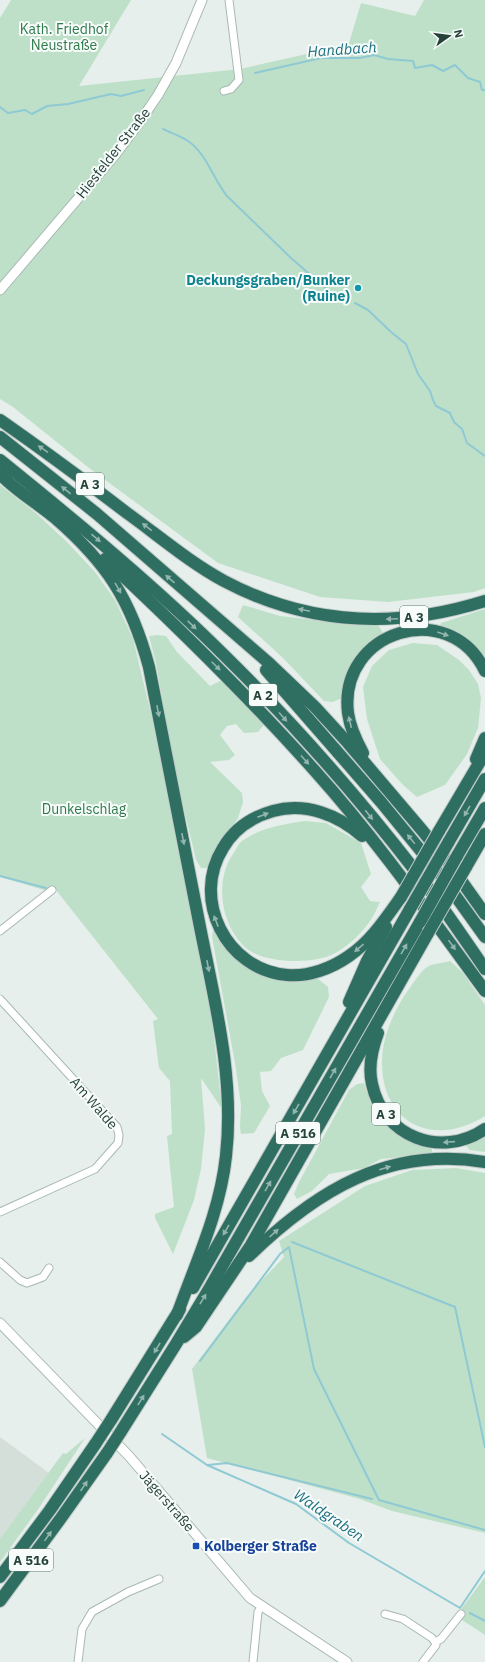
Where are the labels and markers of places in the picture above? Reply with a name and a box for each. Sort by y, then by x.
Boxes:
place label: Deckungsgraben/Bunker (Ruine) [186,271,350,305]
marker: Deckungsgraben/Bunker (Ruine) [353,283,363,293]
place label: Kolberger Straße [204,1537,317,1555]
marker: Kolberger Straße [191,1541,201,1551]

